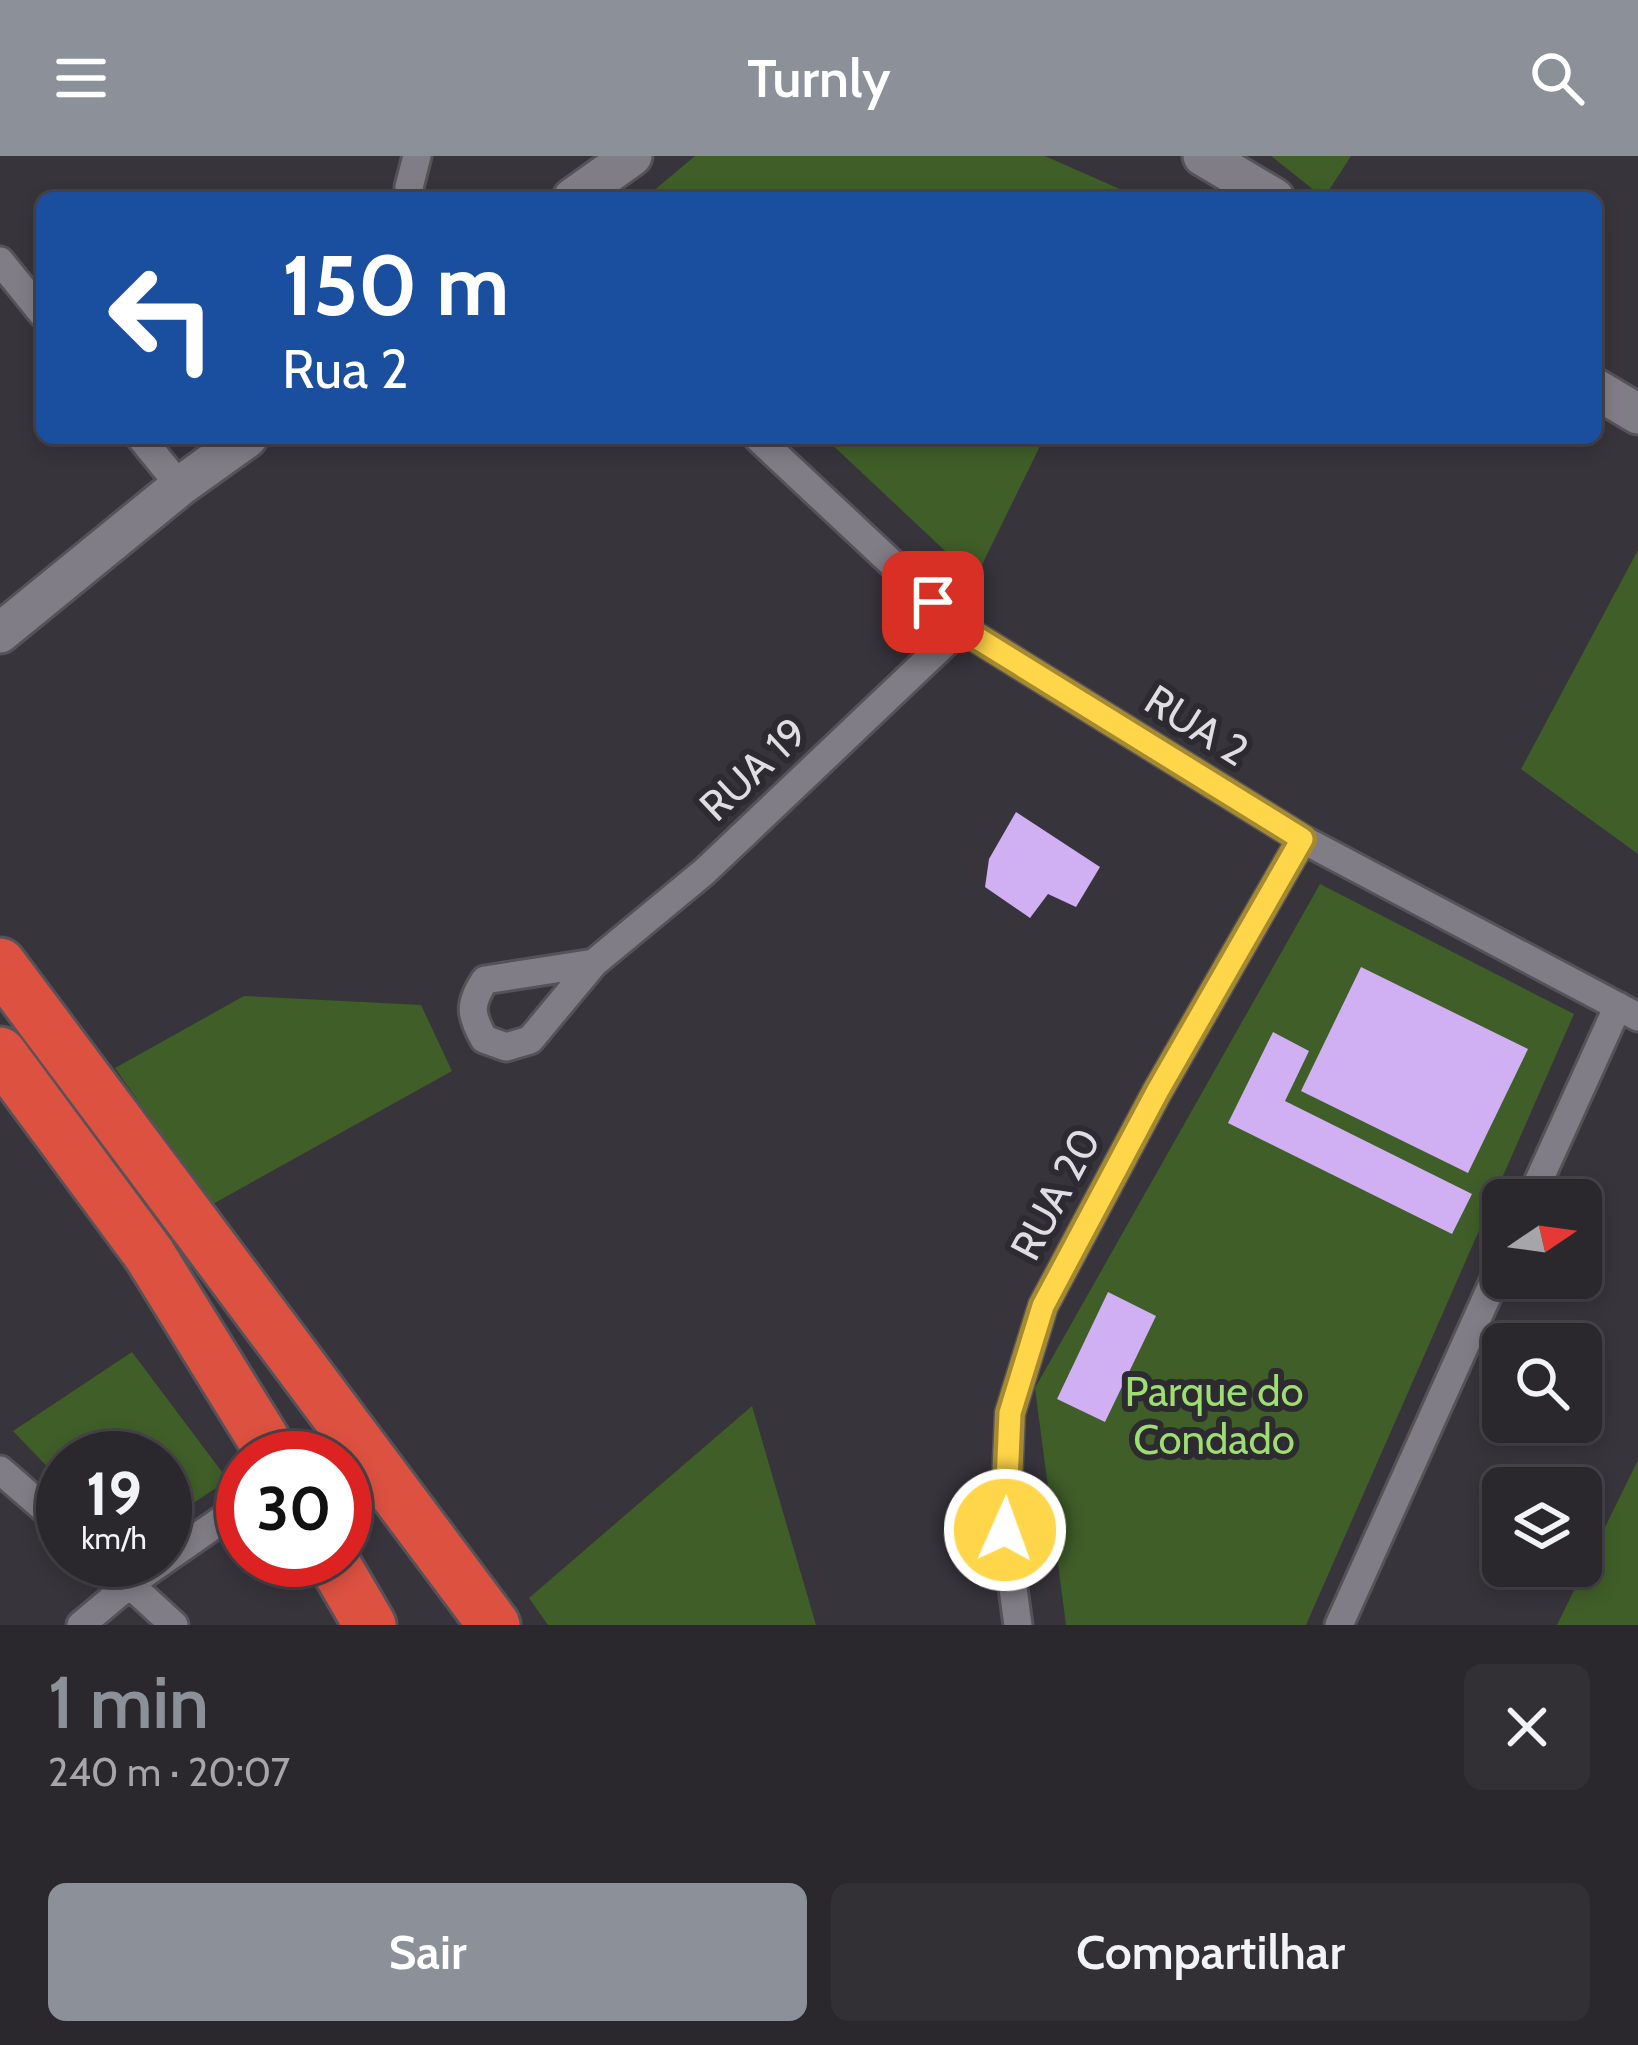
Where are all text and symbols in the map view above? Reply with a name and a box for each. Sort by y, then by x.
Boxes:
icon: menu [48,45,114,111]
text: Turnly [747,45,891,111]
icon: search [1524,45,1590,111]
text: 150 m [282,234,509,336]
icon: left [84,240,240,396]
text: Rua 2 [282,336,409,402]
pin [882,551,984,653]
icon: arrive [900,569,966,635]
street label: RUA 2 [1136,673,1258,777]
street label: RUA 19 [688,706,818,832]
street label: RUA 20 [999,1119,1111,1269]
north arrow [1482,1179,1602,1299]
map controls [1482,1179,1602,1587]
button: search [1482,1323,1602,1443]
park label: Parque do Condado [1124,1365,1304,1465]
speed limit sign: 30 [216,1431,372,1587]
text: 19 [86,1457,142,1530]
position arrow [942,1467,1068,1593]
button: layers [1482,1467,1602,1587]
text: km/h [81,1520,147,1557]
text: 1 min [48,1659,209,1746]
button: close [1464,1664,1590,1790]
text: 240 m · 20:07 [48,1748,290,1796]
button: Sair [48,1883,807,2021]
button: Compartilhar [831,1883,1590,2021]

